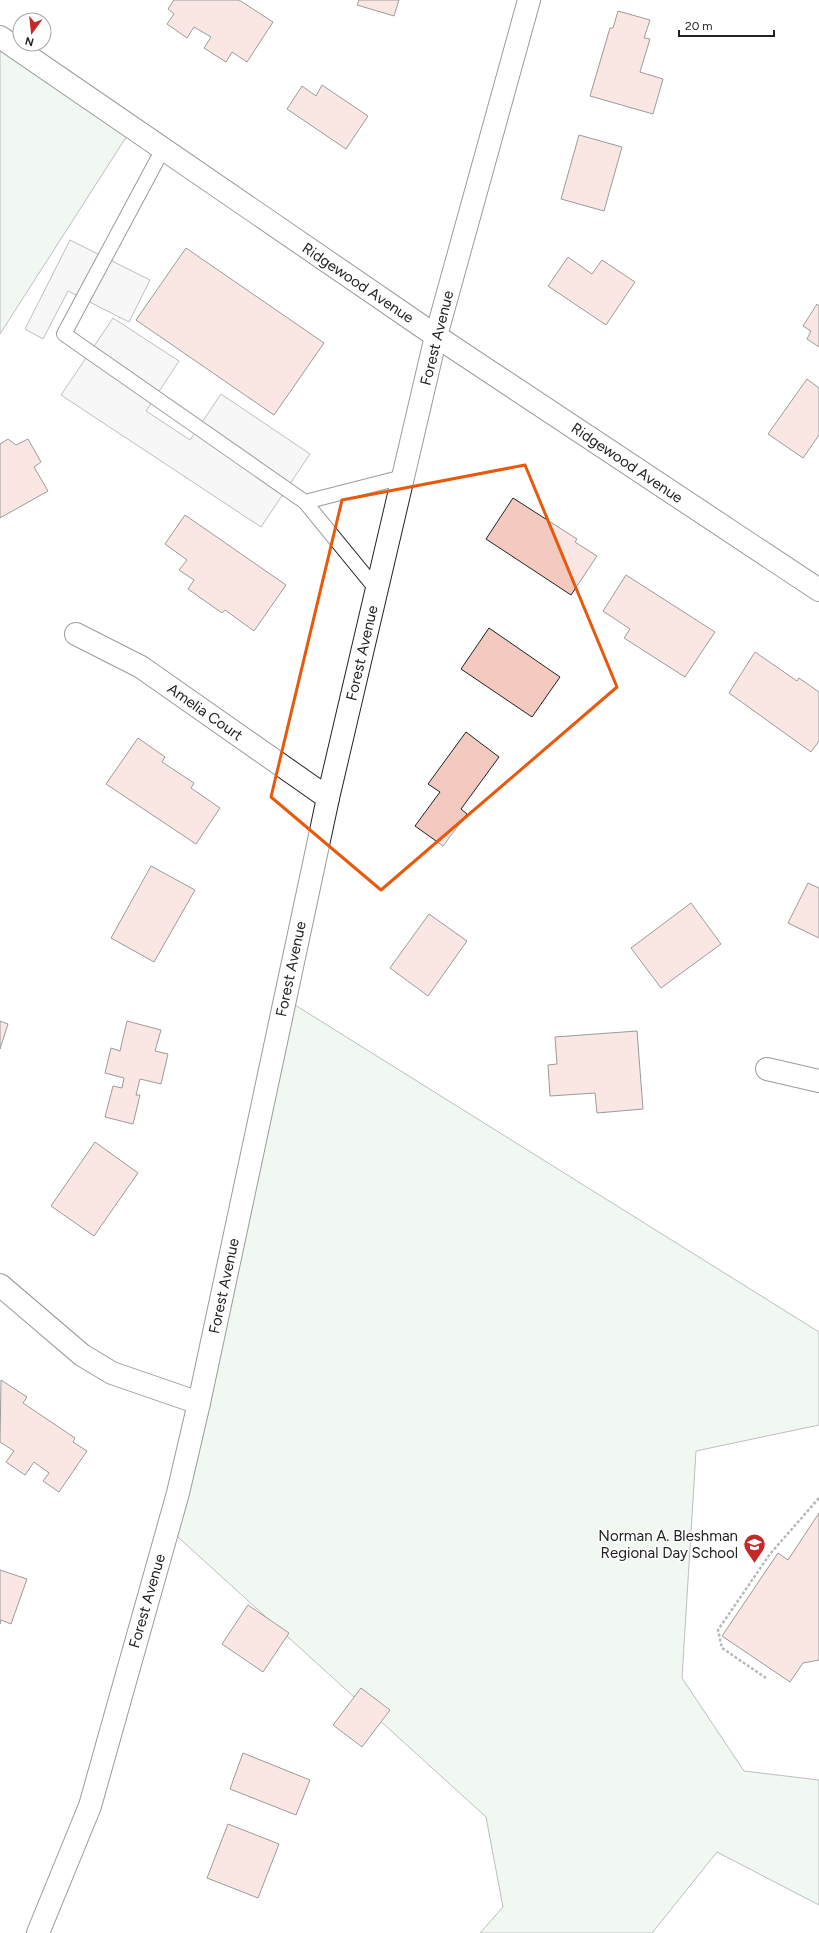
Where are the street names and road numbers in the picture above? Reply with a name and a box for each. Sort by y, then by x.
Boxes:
street label: Ridgewood Avenue [299,239,417,327]
street label: Forest Avenue [417,289,457,387]
street label: Ridgewood Avenue [568,419,686,507]
street label: Forest Avenue [342,604,382,702]
street label: Amelia Court [164,679,246,745]
street label: Forest Avenue [272,920,310,1018]
street label: Forest Avenue [205,1237,243,1335]
street label: Forest Avenue [125,1552,169,1650]

